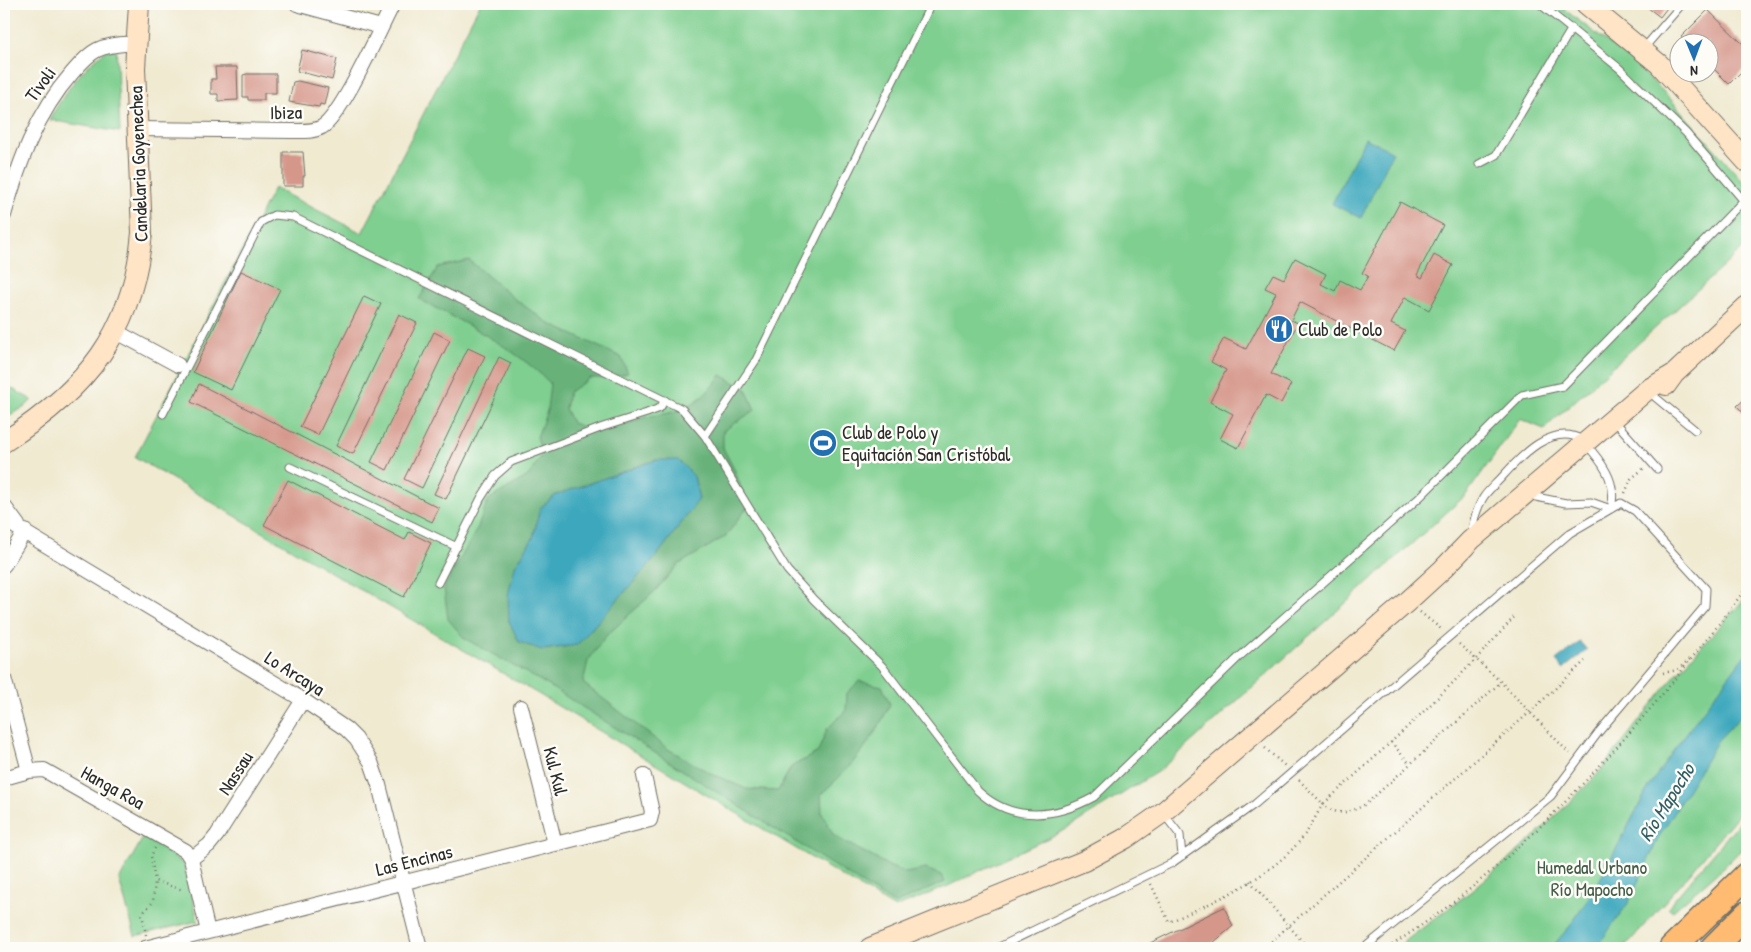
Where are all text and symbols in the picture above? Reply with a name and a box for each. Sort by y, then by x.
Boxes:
north arrow [1668,32,1718,82]
street label: Tivoli [18,61,62,107]
text: N [1690,62,1698,81]
street label: Candelaria Goyenechea [122,85,154,243]
street label: Ibiza [270,99,303,125]
restaurant icon: Club de Polo [1264,314,1294,344]
place label: Club de Polo [1298,316,1382,342]
place label: Club de Polo y Equitación San Cristóbal [842,419,1011,467]
sports icon: Club de Polo y Equitación San Cristóbal [808,428,838,458]
street label: Lo Arcaya [260,644,330,702]
street label: Kul Kul [537,744,575,799]
street label: Nassau [211,746,259,800]
water label: Río Mapocho [1632,756,1702,846]
street label: Hanga Roa [77,759,150,815]
street label: Las Encinas [373,838,455,882]
park label: Humedal Urbano Río Mapocho [1537,854,1648,902]

